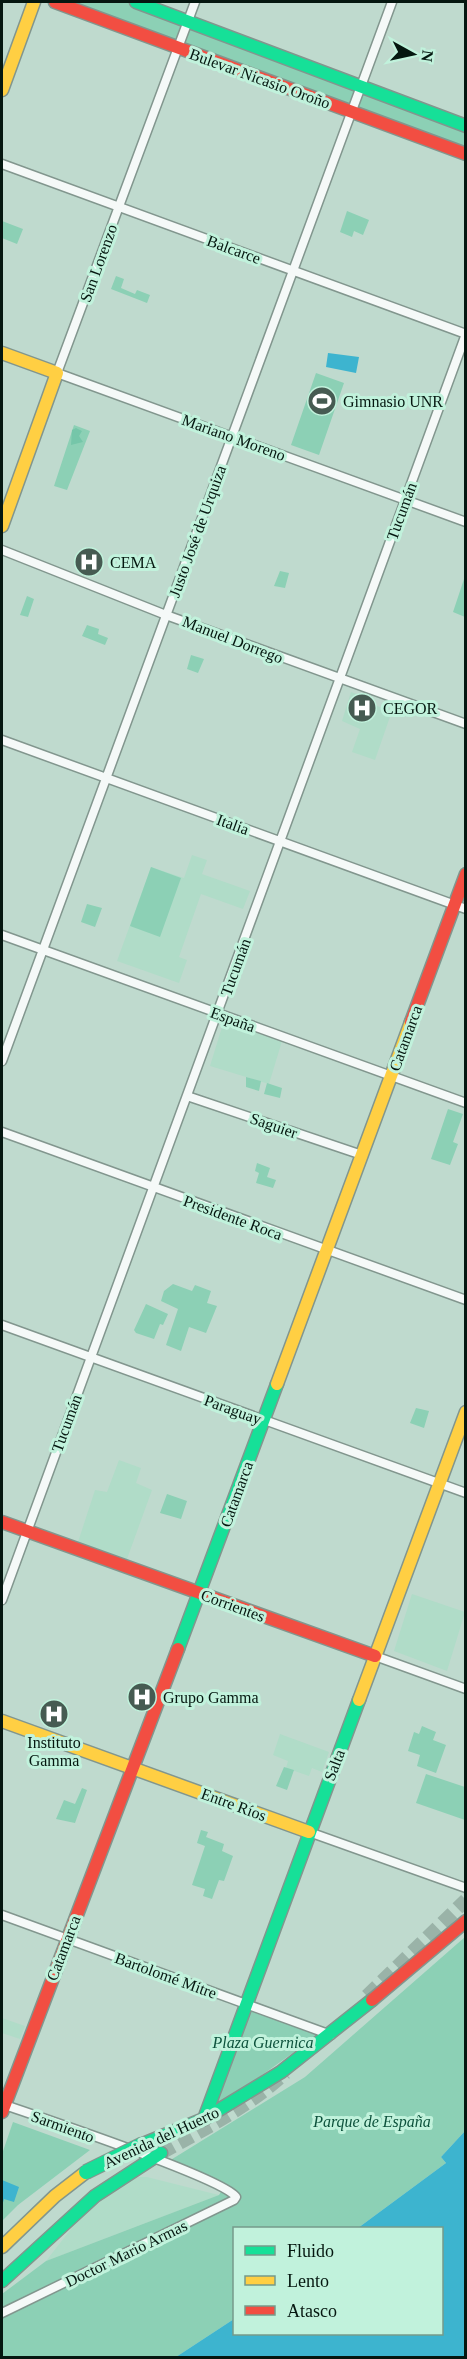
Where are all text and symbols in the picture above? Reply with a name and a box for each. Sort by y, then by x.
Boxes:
north arrow [383,24,443,84]
street label: Bulevar Nicasio Oroño [187,45,332,112]
text: N [418,49,437,63]
street label: San Lorenzo [77,222,120,304]
street label: Balcarce [205,232,263,267]
sports icon: Gimnasio UNR [306,385,338,417]
place label: Gimnasio UNR [343,393,443,410]
street label: Mariano Moreno [180,411,288,464]
street label: Justo José de Urquiza [166,463,230,600]
street label: Tucumán [383,480,420,542]
hospital icon: CEMA [73,546,105,578]
place label: CEMA [110,554,157,571]
street label: Manuel Dorrego [180,613,285,667]
hospital icon: CEGOR [346,692,378,724]
place label: CEGOR [383,700,438,717]
street label: Italia [214,811,251,838]
street label: Tucumán [217,936,254,998]
street label: Catamarca [386,1003,425,1073]
street label: España [208,1004,257,1036]
street label: Saguier [248,1109,300,1143]
street label: Presidente Roca [181,1192,284,1243]
street label: Paraguay [202,1391,264,1429]
street label: Tucumán [48,1392,85,1454]
street label: Catamarca [217,1459,256,1529]
street label: Corrientes [199,1586,267,1625]
hospital icon: Grupo Gamma [126,1681,158,1713]
place label: Grupo Gamma [163,1689,259,1707]
hospital icon: Instituto Gamma [38,1698,70,1730]
place label: Instituto Gamma [27,1734,81,1769]
street label: Salta [321,1747,348,1783]
street label: Entre Ríos [199,1785,269,1824]
street label: Catamarca [43,1913,84,1983]
street label: Bartolomé Mitre [113,1949,219,2002]
park label: Plaza Guernica [212,2034,313,2051]
street label: Avenida del Huerto [101,2103,221,2172]
street label: Sarmiento [29,2107,97,2146]
park label: Parque de España [312,2113,431,2131]
street label: Doctor Mario Armas [63,2217,190,2290]
legend [233,2227,443,2335]
text: Fluido [287,2241,334,2261]
text: Lento [287,2271,329,2291]
text: Atasco [287,2301,337,2321]

